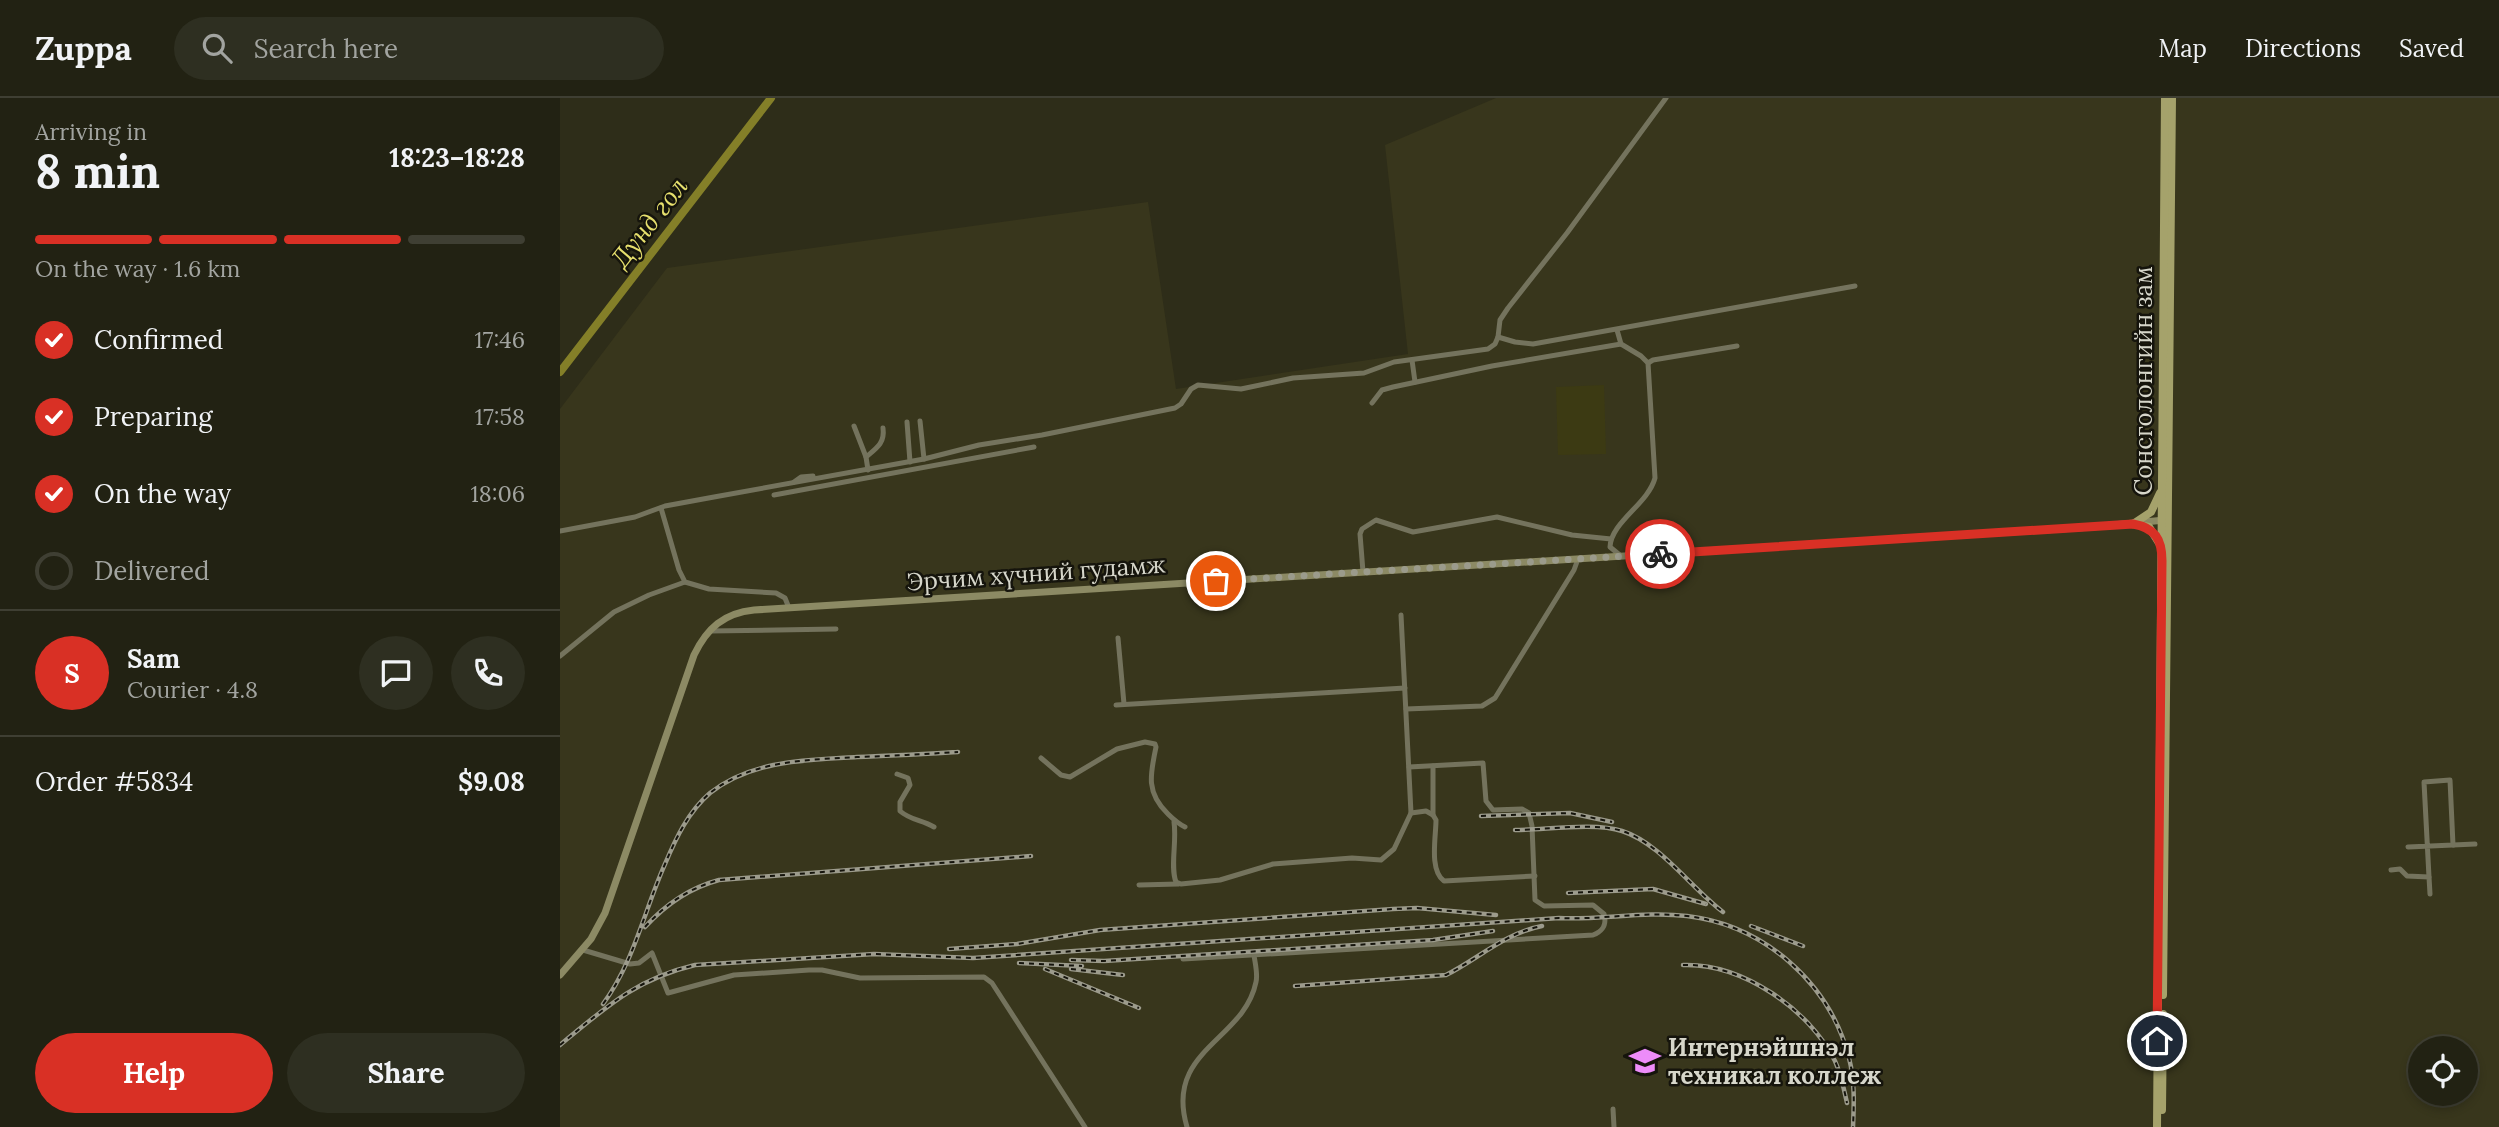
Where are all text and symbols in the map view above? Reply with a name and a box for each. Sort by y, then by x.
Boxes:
search box [174,17,664,80]
text: Zuppa [35,27,132,69]
icon: search [198,29,236,67]
text: Search here [254,32,398,65]
text: Map [2158,33,2207,64]
text: Directions [2245,33,2361,64]
text: Saved [2399,33,2464,64]
text: Arriving in [35,117,147,146]
text: 18:23–18:28 [389,141,525,174]
text: 8 min [35,142,160,201]
water label: Дунд гол [603,170,694,274]
text: On the way · 1.6 km [35,254,240,283]
street label: Сонсголонгийн зам [2128,266,2159,496]
icon: check [35,321,73,359]
text: Confirmed [94,323,223,356]
text: 17:46 [475,325,525,354]
icon: check [35,398,73,436]
text: Preparing [94,400,213,433]
text: 17:58 [475,402,525,431]
icon: check [35,475,73,513]
text: On the way [94,477,231,510]
text: 18:06 [470,479,525,508]
courier [1625,519,1695,589]
icon: bike [1641,535,1679,573]
street label: Эрчим хүчний гудамж [906,548,1167,598]
pin [1186,551,1246,611]
text: Delivered [94,554,210,587]
icon: bag [1197,562,1235,600]
button: chat [359,636,433,710]
button: phone [451,636,525,710]
text: Sam [127,642,180,675]
text: S [64,657,80,690]
text: Courier · 4.8 [127,675,258,704]
text: Order #5834 [35,765,193,798]
text: $9.08 [458,765,525,798]
pin [2127,1011,2187,1071]
icon: home [2138,1022,2176,1060]
place label: Интернэйшнэл техникал коллеж [1668,1032,1881,1091]
button: Help [35,1033,273,1113]
button: Share [287,1033,525,1113]
map controls [2408,1036,2478,1106]
button: locate [2408,1036,2478,1106]
school or university icon: Интернэйшнэл техникал коллеж [1628,1044,1662,1078]

